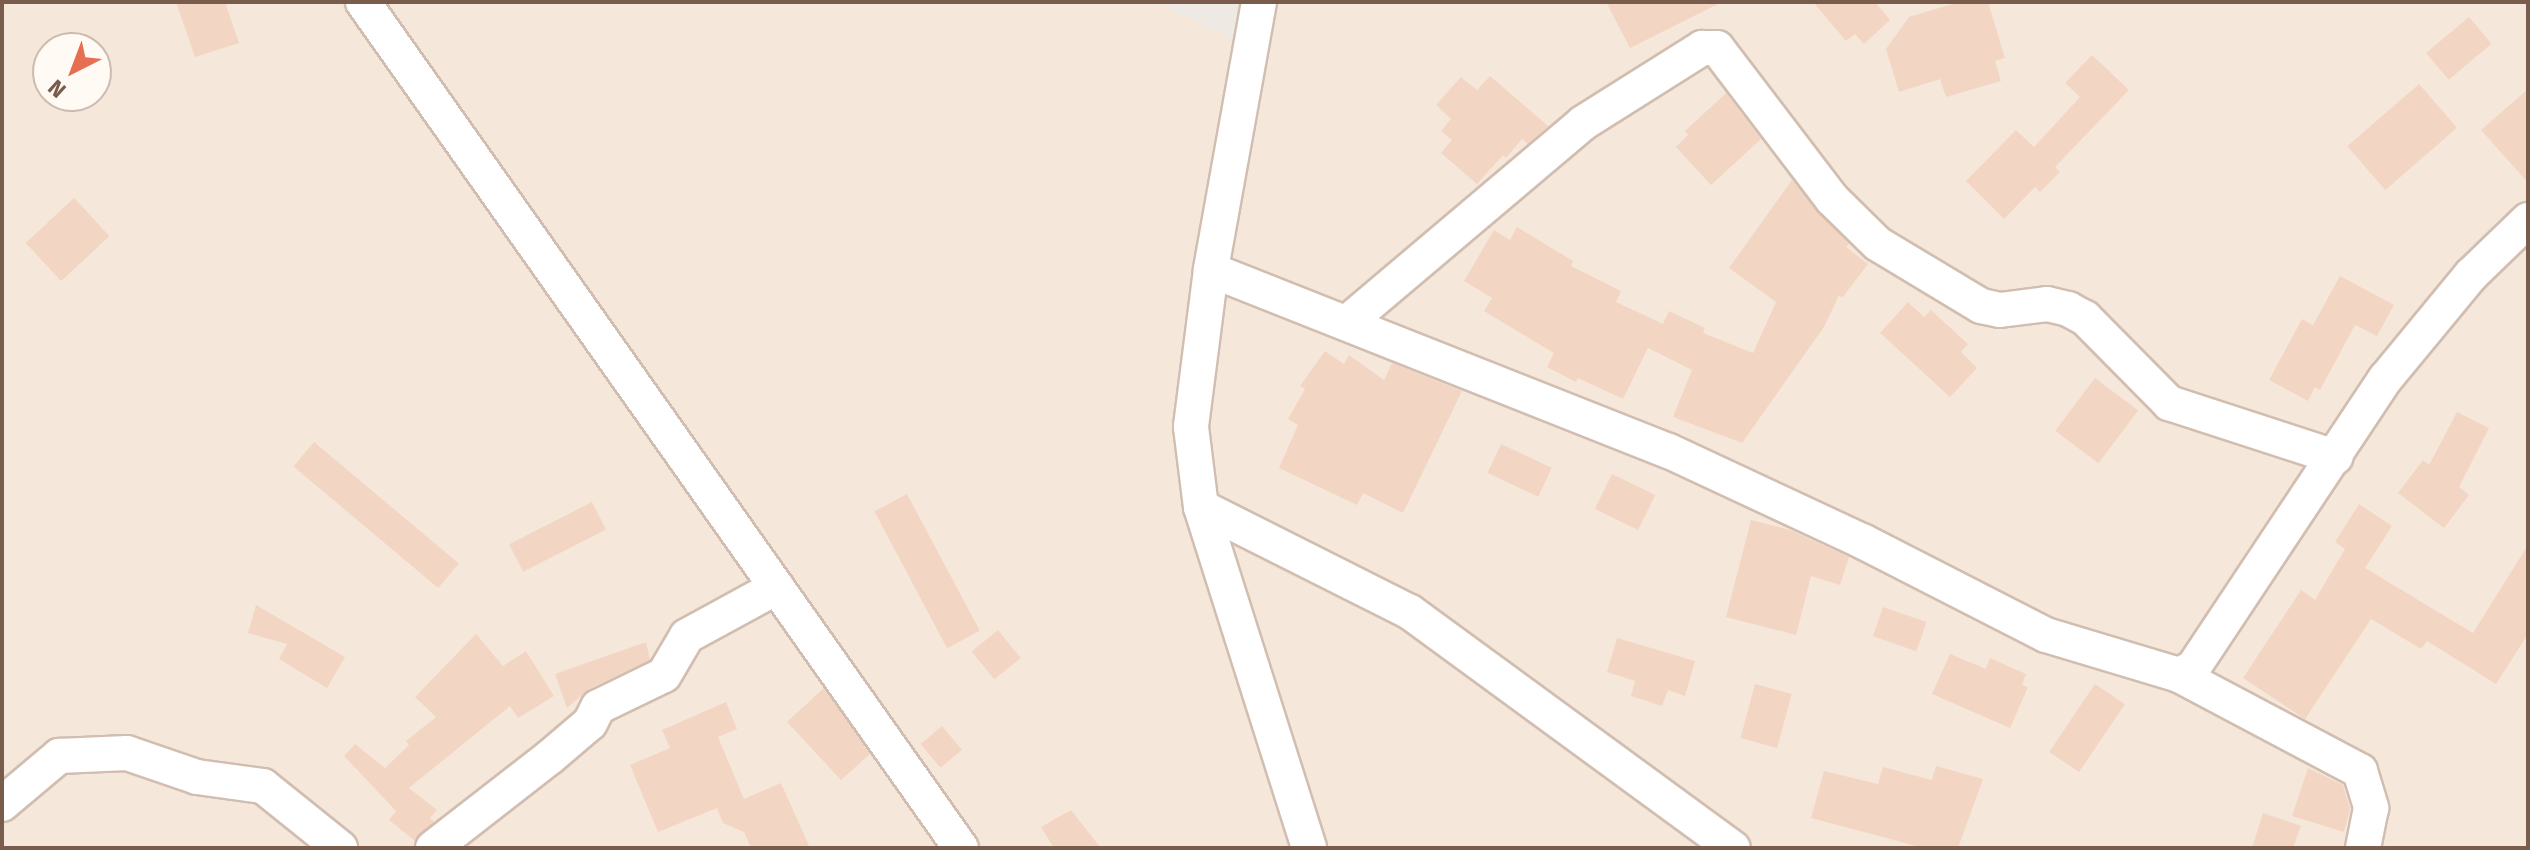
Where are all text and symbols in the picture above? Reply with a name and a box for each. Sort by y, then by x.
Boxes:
north arrow [32,32,112,112]
text: N [42,74,71,104]

